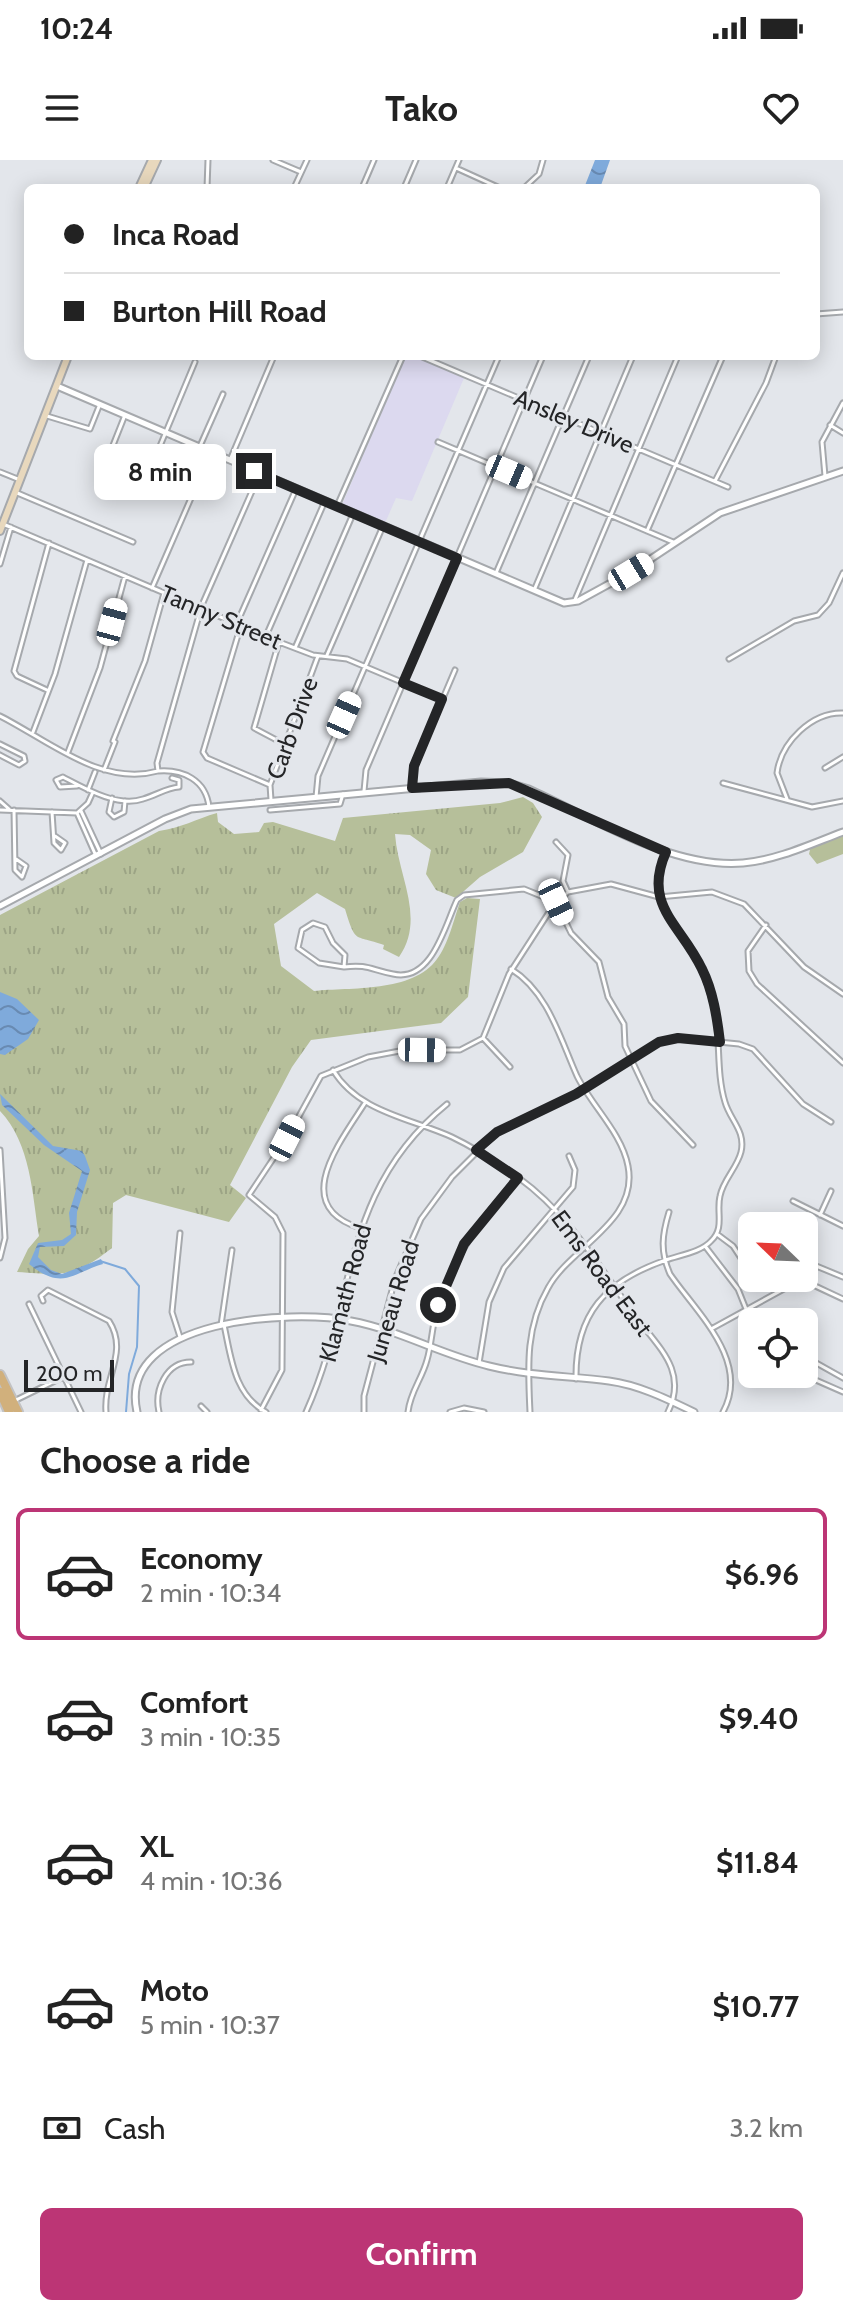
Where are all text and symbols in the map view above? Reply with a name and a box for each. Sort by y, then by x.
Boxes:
text: 10:24 [40,10,113,47]
icon: menu [40,86,84,130]
text: Tako [385,86,458,130]
icon: heart [759,86,803,130]
text: Inca Road [112,216,239,253]
text: Burton Hill Road [112,293,327,330]
street label: Ansley Drive [510,383,638,459]
callout: 8 min [94,443,226,499]
car [482,452,536,492]
route end [236,453,272,489]
text: 8 min [128,456,192,488]
car [604,549,658,595]
street label: Tanny Street [156,579,286,655]
car [94,596,130,648]
street label: Carb Drive [260,673,324,783]
car [323,688,365,742]
car [535,875,577,929]
car [398,1038,446,1062]
car [265,1111,309,1165]
street label: Ems Road East [545,1204,659,1342]
north arrow [738,1212,818,1292]
map controls [738,1212,818,1388]
street label: Klamath Road [313,1221,377,1365]
street label: Juneau Road [360,1237,425,1366]
route start [420,1287,456,1323]
button: locate [738,1308,818,1388]
scale bar [24,1356,114,1392]
text: 200 m [36,1360,102,1387]
text: Choose a ride [40,1438,250,1482]
icon: car [44,1538,116,1610]
text: Economy [140,1540,263,1577]
text: $6.96 [725,1556,799,1593]
text: 2 min · 10:34 [140,1577,281,1609]
icon: car [44,1682,116,1754]
text: Comfort [140,1684,248,1721]
text: $9.40 [719,1700,799,1737]
text: 3 min · 10:35 [140,1721,281,1753]
icon: car [44,1826,116,1898]
text: XL [140,1828,174,1865]
text: $11.84 [716,1844,799,1881]
text: 4 min · 10:36 [140,1865,282,1897]
icon: car [44,1970,116,2042]
text: Moto [140,1972,209,2009]
text: $10.77 [712,1988,799,2025]
text: 5 min · 10:37 [140,2009,280,2041]
icon: cash [40,2106,84,2150]
text: Cash [104,2110,166,2147]
text: 3.2 km [730,2112,803,2144]
button: Confirm [40,2208,803,2300]

